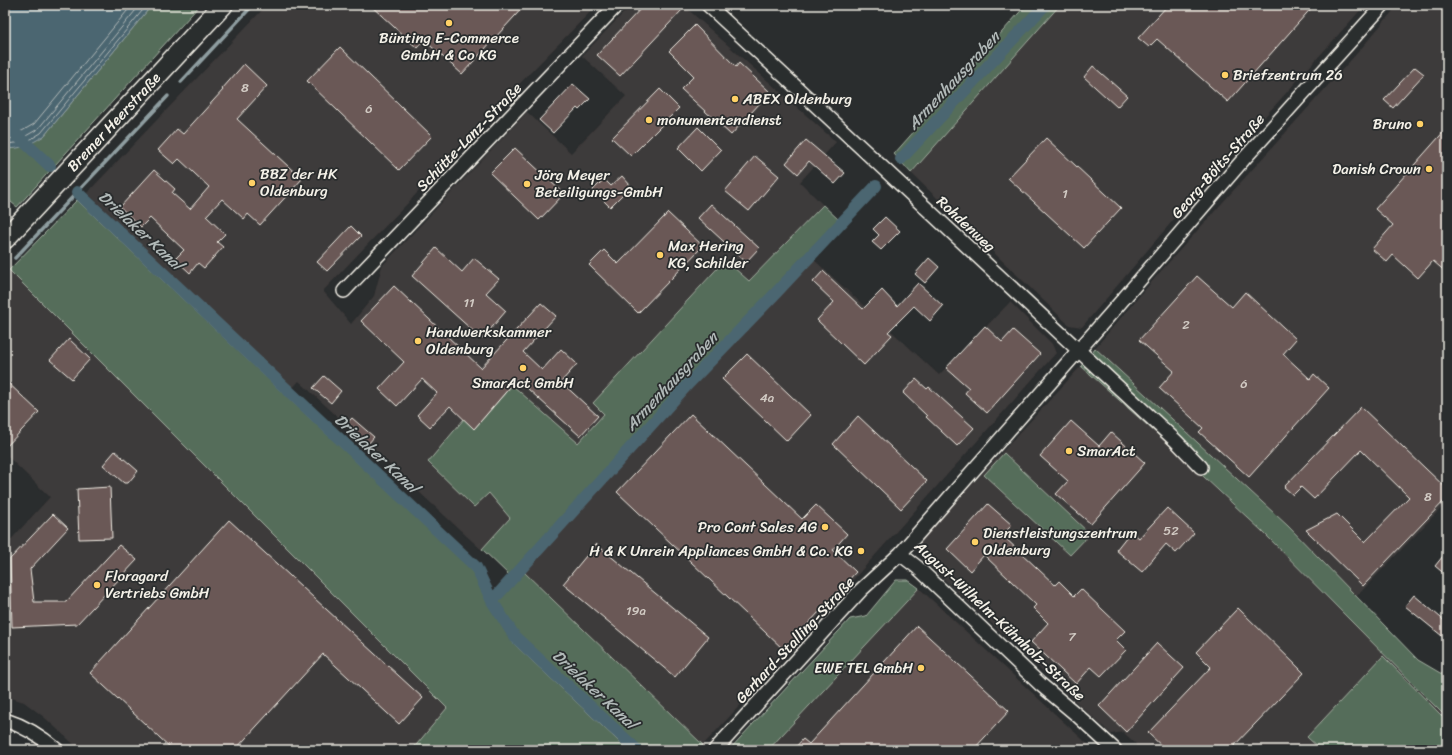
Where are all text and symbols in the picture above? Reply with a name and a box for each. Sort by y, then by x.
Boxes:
marker: Bünting E-Commerce GmbH & Co KG [444,18,454,28]
water label: Armenhausgraben [899,22,1009,137]
place label: Bünting E-Commerce GmbH & Co KG [379,25,519,68]
place label: Briefzentrum 26 [1233,62,1343,88]
street label: Bremer Heerstraße [61,66,167,178]
marker: Briefzentrum 26 [1220,70,1230,80]
house number: 8 [241,76,249,99]
street label: Schütte-Lanz-Straße [410,76,528,198]
place label: ABEX Oldenburg [742,86,852,112]
marker: ABEX Oldenburg [730,94,740,104]
house number: 6 [365,97,373,120]
place label: monumentendienst [657,107,782,133]
street label: Georg-Bölts-Straße [1165,107,1272,225]
place label: Bruno [1373,111,1412,137]
marker: monumentendienst [644,115,654,125]
marker: Bruno [1415,119,1425,129]
place label: Danish Crown [1332,156,1421,182]
place label: BBZ der HK Oldenburg [260,161,338,204]
place label: Jörg Meyer Beteiligungs-GmbH [534,162,663,205]
marker: Danish Crown [1424,164,1434,174]
marker: BBZ der HK Oldenburg [247,178,257,188]
marker: Jörg Meyer Beteiligungs-GmbH [522,179,532,189]
house number: 1 [1062,182,1068,205]
water label: Drielaker Kanal [91,183,192,280]
street label: Rohdenweg [930,189,1002,259]
place label: Max Hering KG, Schilder [668,233,749,276]
marker: Max Hering KG, Schilder [655,250,665,260]
house number: 11 [463,291,475,314]
house number: 2 [1182,313,1190,336]
place label: Handwerkskammer Oldenburg [426,319,552,362]
water label: Armenhausgraben [617,323,727,438]
marker: Handwerkskammer Oldenburg [413,336,423,346]
marker: SmarAct GmbH [518,363,528,373]
place label: SmarAct GmbH [472,370,574,396]
house number: 6 [1240,372,1248,395]
house number: 4a [760,386,775,409]
water label: Drielaker Kanal [327,406,428,503]
place label: SmarAct [1077,438,1136,464]
marker: SmarAct [1064,446,1074,456]
house number: 8 [1424,485,1432,508]
place label: Pro Cont Sales AG [698,514,818,540]
house number: 52 [1163,519,1179,542]
place label: Dienstleistungszentrum Oldenburg [983,520,1138,563]
marker: Pro Cont Sales AG [820,522,830,532]
street label: August-Wilhelm-Kühnholz-Straße [908,534,1092,708]
marker: Dienstleistungszentrum Oldenburg [970,537,980,547]
place label: H & K Unrein Appliances GmbH & Co. KG [589,538,853,564]
marker: H & K Unrein Appliances GmbH & Co. KG [856,546,866,556]
place label: Floragard Vertriebs GmbH [105,563,210,606]
street label: Gerhard-Stalling-Straße [729,570,861,710]
marker: Floragard Vertriebs GmbH [92,580,102,590]
house number: 19a [626,599,647,622]
house number: 7 [1068,625,1077,648]
water label: Drielaker Kanal [545,642,646,739]
place label: EWE TEL GmbH [814,655,913,681]
marker: EWE TEL GmbH [916,663,926,673]

